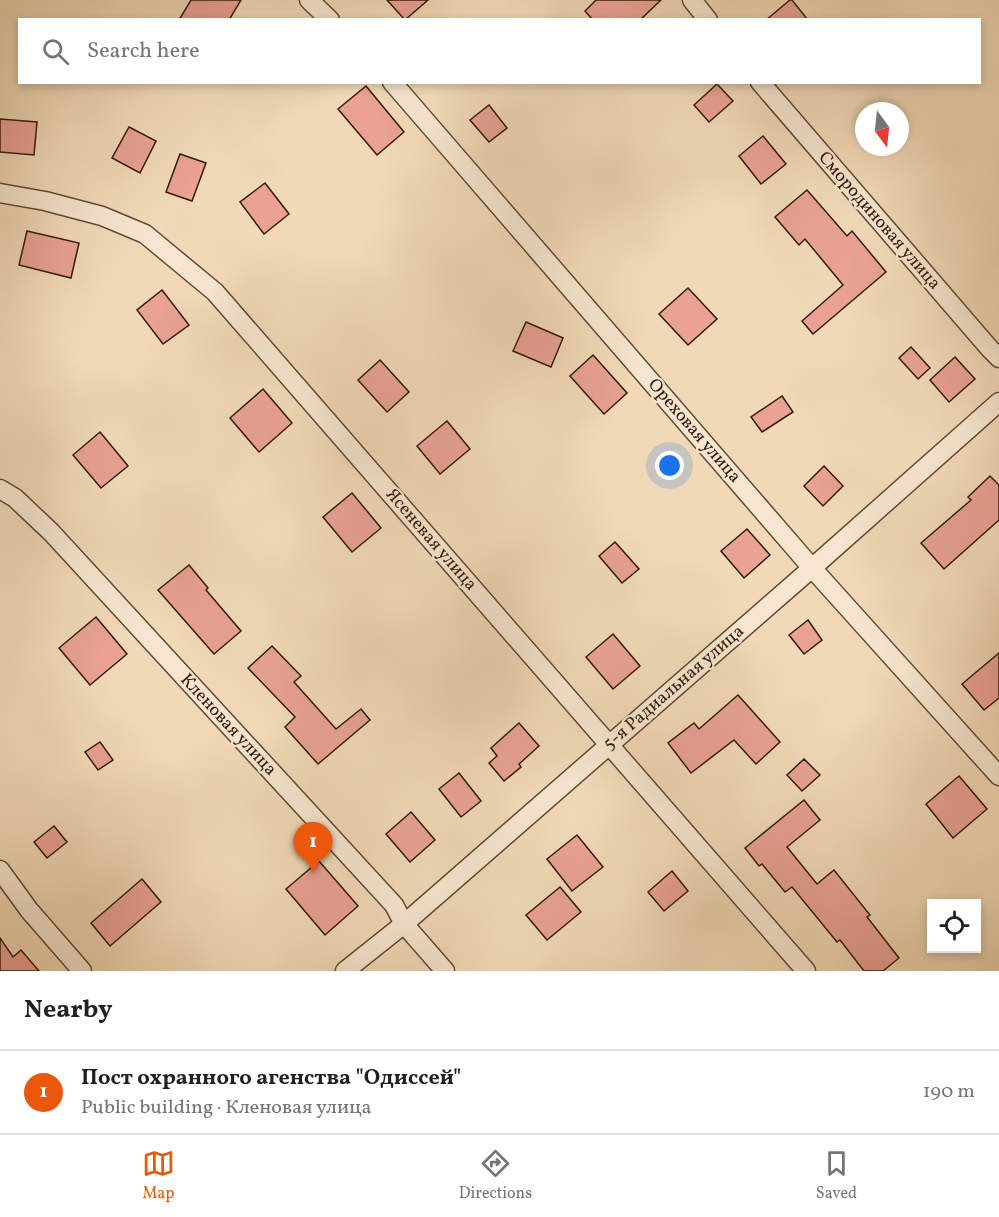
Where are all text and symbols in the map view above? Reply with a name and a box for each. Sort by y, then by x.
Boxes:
search box [18,18,981,84]
icon: search [39,35,72,68]
text: Search here [87,36,200,67]
north arrow [855,102,909,156]
street label: Смородиновая улица [812,146,946,296]
street label: Ореховая улица [642,373,747,489]
your location [655,451,684,480]
street label: Ясеневая улица [379,483,483,597]
street label: 5-я Радиальная улица [598,620,750,756]
street label: Кленовая улица [174,668,282,782]
pin: 1 [294,822,332,872]
map controls [927,899,981,953]
button: locate [927,899,981,953]
text: Nearby [24,992,113,1028]
text: Пост охранного агенства "Одисcей" [81,1063,461,1094]
text: 1 [39,1078,48,1106]
text: 190 m [923,1078,975,1106]
text: Public building · Кленовая улица [81,1094,372,1122]
tab: Map [142,1147,175,1205]
tab: Directions [459,1147,532,1205]
tab: Saved [816,1147,857,1205]

